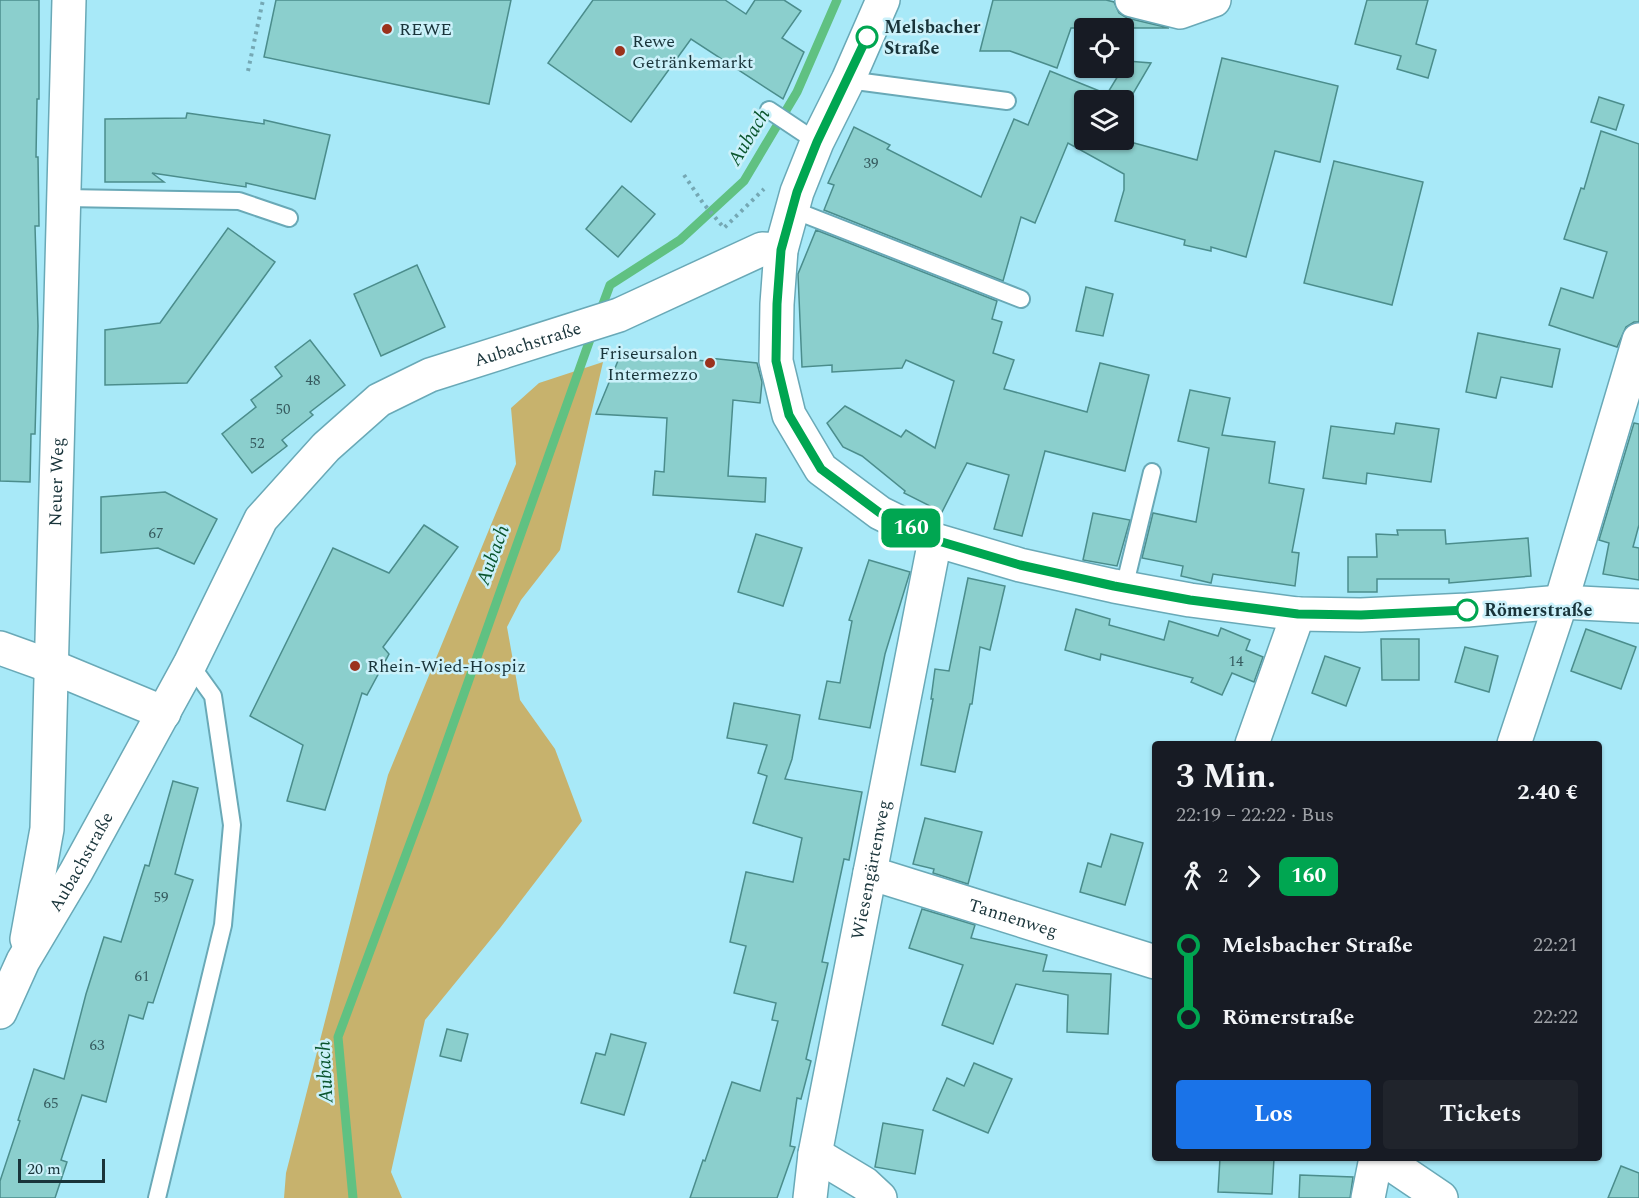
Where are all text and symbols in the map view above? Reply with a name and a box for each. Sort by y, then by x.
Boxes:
place label: Melsbacher Straße [884,14,981,62]
place label: REWE [399,16,452,43]
map controls [1074,18,1134,150]
button: locate [1074,18,1134,78]
marker: REWE [380,22,394,36]
marker: Melsbacher Straße [856,26,878,48]
place label: Rewe Getränkemarkt [632,28,753,76]
marker: Rewe Getränkemarkt [613,44,627,58]
button: layers [1074,90,1134,150]
water label: Aubach [720,103,778,172]
house number: 39 [863,152,879,175]
street label: Aubachstraße [470,314,584,374]
place label: Friseursalon Intermezzo [599,340,698,388]
marker: Friseursalon Intermezzo [703,356,717,370]
house number: 48 [305,369,321,392]
house number: 50 [275,398,291,421]
house number: 52 [249,432,265,455]
street label: Neuer Weg [42,437,71,527]
line badge: 160 [876,508,946,548]
text: 160 [893,512,929,544]
water label: Aubach [468,521,518,590]
house number: 67 [148,522,164,545]
place label: Römerstraße [1484,597,1592,624]
marker: Römerstraße [1456,599,1478,621]
house number: 14 [1228,650,1244,673]
place label: Rhein-Wied-Hospiz [367,653,526,680]
marker: Rhein-Wied-Hospiz [348,659,362,673]
text: 3 Min. [1176,752,1276,802]
text: 2.40 € [1517,776,1578,809]
street label: Wiesengärtenweg [844,797,897,942]
text: 22:19 – 22:22 · Bus [1176,800,1334,830]
street label: Aubachstraße [42,807,120,917]
icon: walk [1176,860,1209,893]
icon: forward [1237,860,1270,893]
text: 160 [1291,860,1326,892]
text: 2 [1218,861,1228,891]
house number: 59 [153,886,169,909]
street label: Tannenweg [965,891,1061,944]
text: Melsbacher Straße [1222,929,1413,962]
text: 22:21 [1533,930,1578,960]
house number: 61 [134,965,150,988]
text: Römerstraße [1222,1001,1354,1034]
text: 22:22 [1533,1002,1578,1032]
house number: 63 [89,1034,105,1057]
water label: Aubach [308,1040,342,1105]
button: Los [1176,1080,1371,1149]
button: Tickets [1383,1080,1578,1149]
house number: 65 [43,1092,59,1115]
scale bar [18,1156,105,1184]
text: 20 m [27,1157,61,1181]

